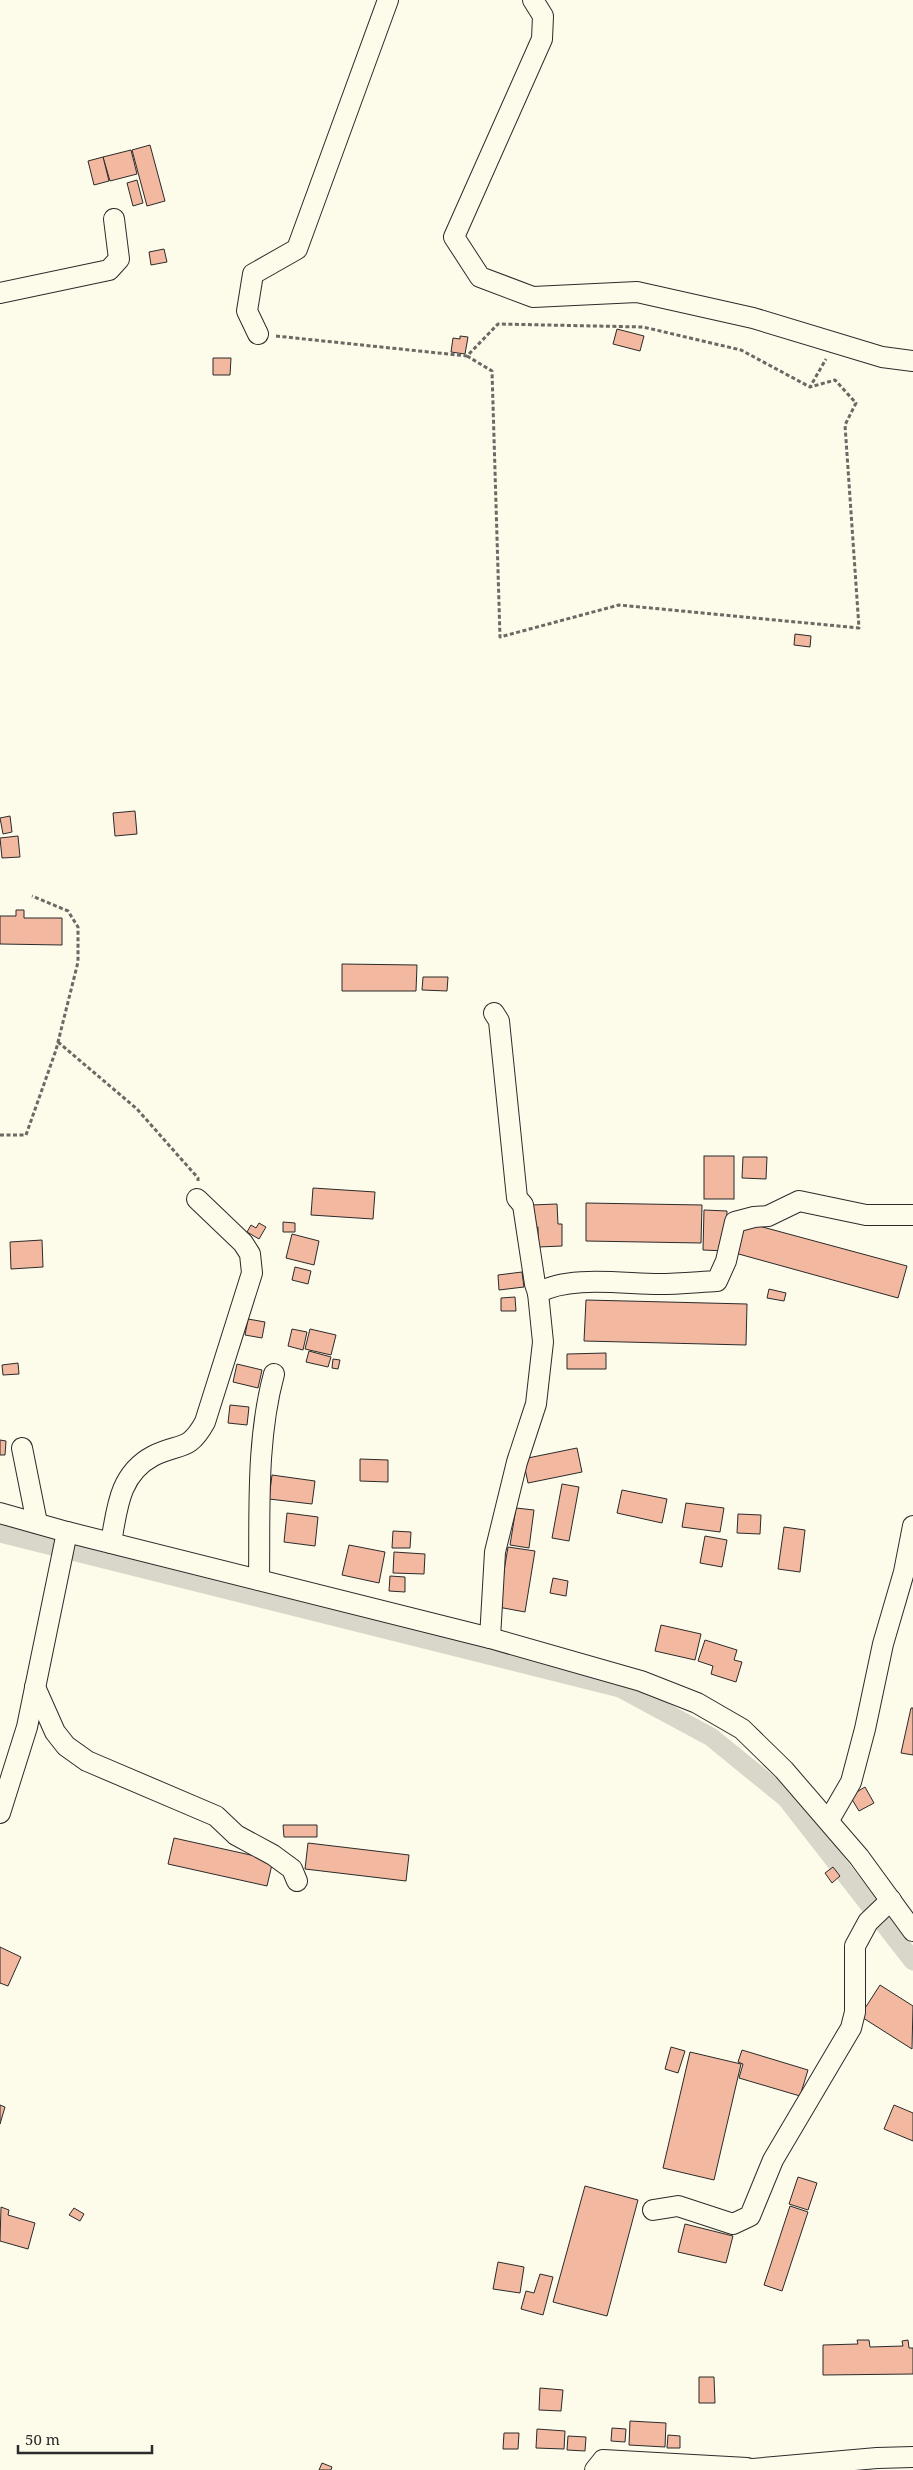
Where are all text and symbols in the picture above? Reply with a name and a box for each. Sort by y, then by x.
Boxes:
scale bar [18,2422,151,2454]
text: 50 m [25,2429,60,2449]

